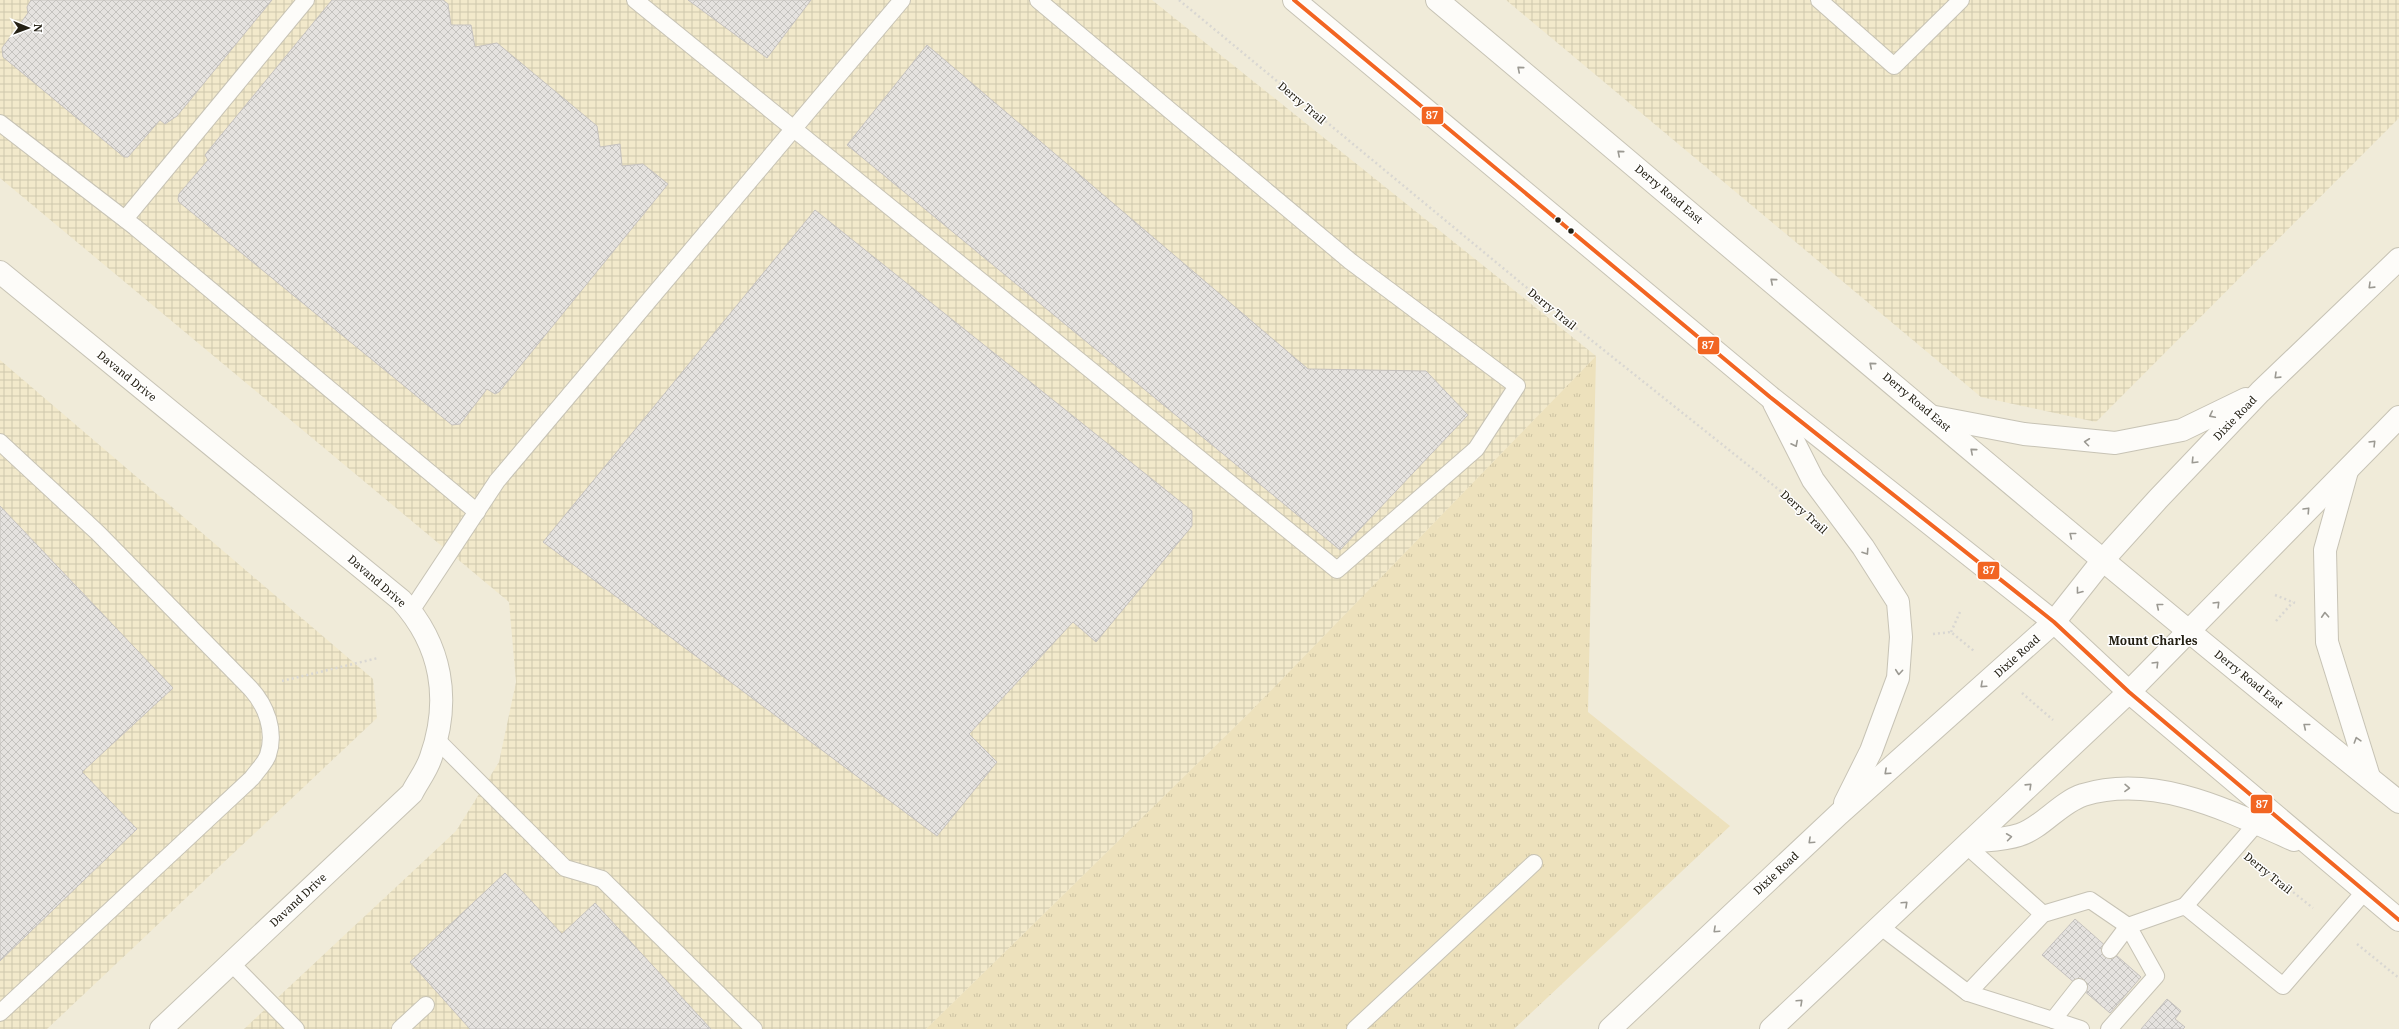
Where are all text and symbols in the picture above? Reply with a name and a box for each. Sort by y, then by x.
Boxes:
north arrow [8,8,48,48]
text: N [31,24,46,33]
one-way arrow [1517,67,1525,74]
street label: Derry Trail [1275,78,1330,127]
line badge: 87 [1421,106,1444,125]
text: 87 [1426,107,1438,122]
one-way arrow [1617,150,1624,157]
street label: Derry Road East [1632,161,1707,227]
unlabelled marker [1553,215,1563,225]
unlabelled marker [1566,226,1576,236]
one-way arrow [1770,279,1777,286]
one-way arrow [2368,281,2376,289]
street label: Derry Trail [1525,284,1580,333]
line badge: 87 [1697,336,1720,355]
text: 87 [1702,337,1714,352]
street label: Davand Drive [94,347,160,404]
one-way arrow [1870,362,1877,369]
street label: Derry Road East [1880,369,1955,435]
one-way arrow [2274,371,2282,379]
street label: Dixie Road [2210,392,2260,443]
one-way arrow [2209,410,2216,418]
one-way arrow [2084,437,2090,446]
one-way arrow [1790,440,1797,447]
one-way arrow [2368,440,2376,448]
one-way arrow [1971,448,1978,455]
one-way arrow [2191,456,2199,464]
street label: Derry Trail [1778,487,1831,537]
one-way arrow [2302,507,2309,514]
one-way arrow [2070,533,2077,540]
one-way arrow [1861,548,1869,555]
street label: Davand Drive [345,551,410,610]
line badge: 87 [1977,561,2000,580]
text: 87 [1983,562,1995,577]
one-way arrow [2076,586,2083,593]
one-way arrow [2212,601,2220,609]
one-way arrow [2157,604,2164,611]
one-way arrow [2321,612,2330,618]
street label: Dixie Road [1991,631,2043,680]
district label: Mount Charles [2108,632,2198,649]
street label: Derry Road East [2212,646,2287,711]
one-way arrow [2151,661,2159,669]
one-way arrow [1894,669,1903,675]
one-way arrow [1981,681,1988,688]
one-way arrow [2304,723,2311,730]
one-way arrow [2353,737,2362,744]
one-way arrow [1884,767,1891,774]
one-way arrow [2024,783,2032,791]
one-way arrow [2124,784,2130,792]
line badge: 87 [2250,794,2273,814]
text: 87 [2256,796,2268,811]
one-way arrow [2006,833,2012,842]
one-way arrow [1808,836,1816,844]
street label: Dixie Road [1750,848,1802,897]
street label: Derry Trail [2241,848,2296,897]
street label: Davand Drive [266,869,329,930]
one-way arrow [1900,902,1908,909]
one-way arrow [1713,925,1721,933]
one-way arrow [1795,1000,1802,1007]

